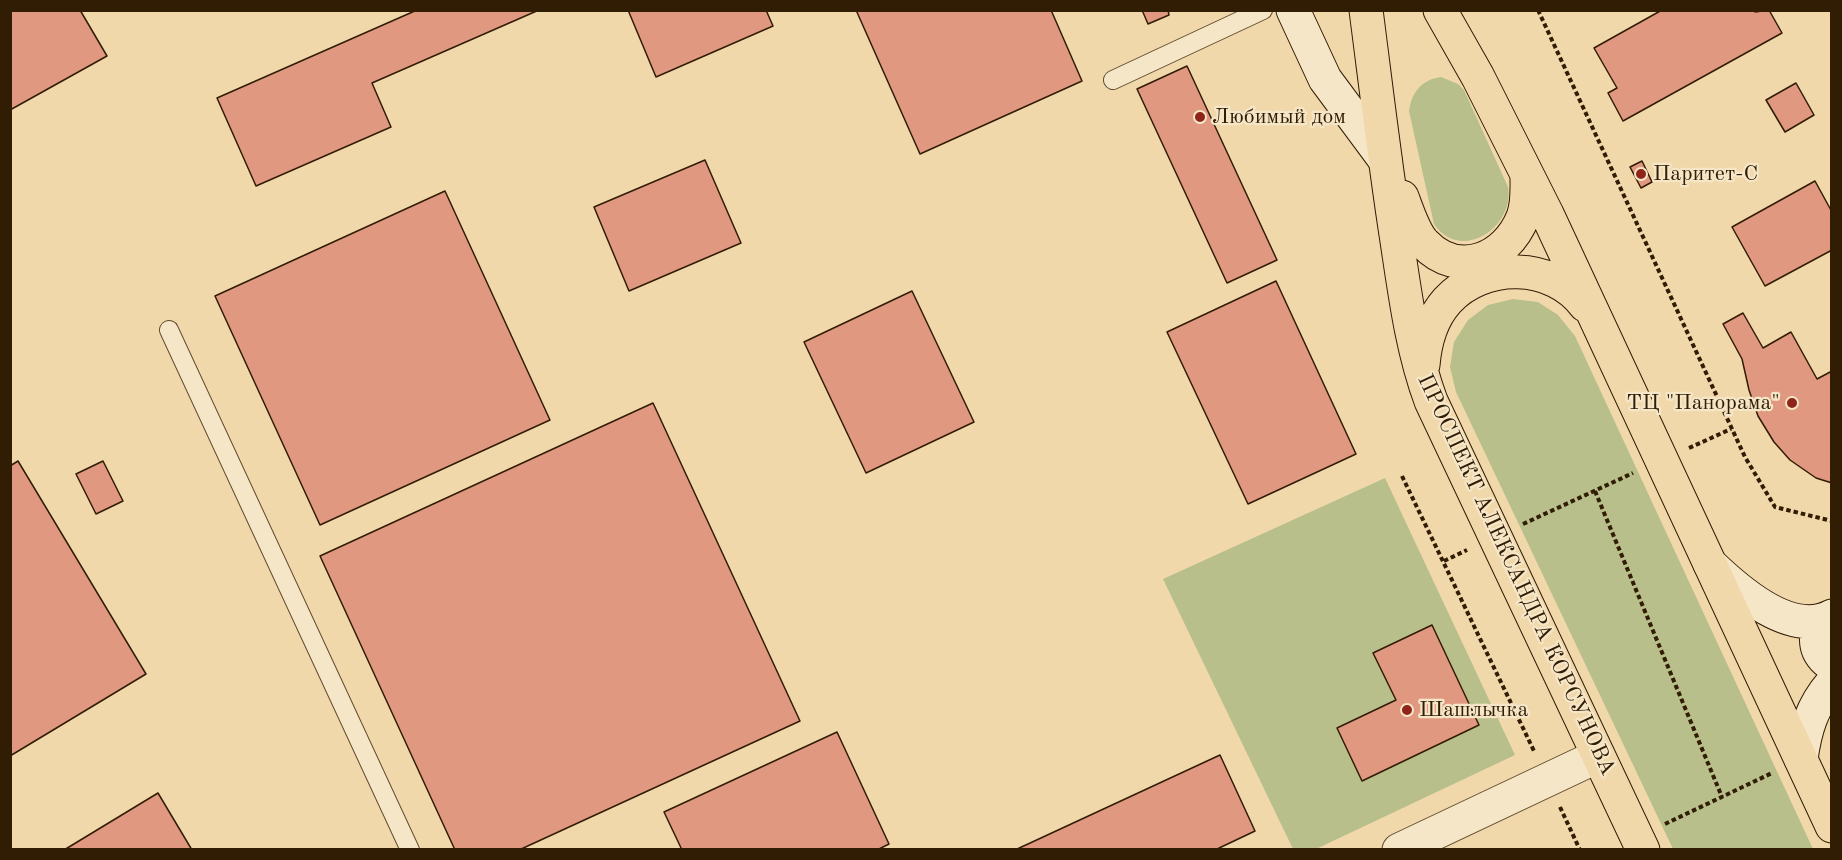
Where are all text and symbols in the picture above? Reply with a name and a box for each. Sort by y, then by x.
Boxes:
place label: Любимый дом [1212,104,1346,130]
marker: Любимый дом [1193,110,1207,124]
place label: Паритет-С [1653,161,1758,187]
marker: Паритет-С [1634,167,1648,181]
street label: ПРОСПЕКТ АЛЕКСАНДРА КОРСУНОВА [1411,370,1621,780]
place label: ТЦ "Панорама" [1626,390,1780,416]
marker: ТЦ "Панорама" [1785,396,1799,410]
place label: Шашлычка [1419,697,1528,723]
marker: Шашлычка [1400,703,1414,717]

